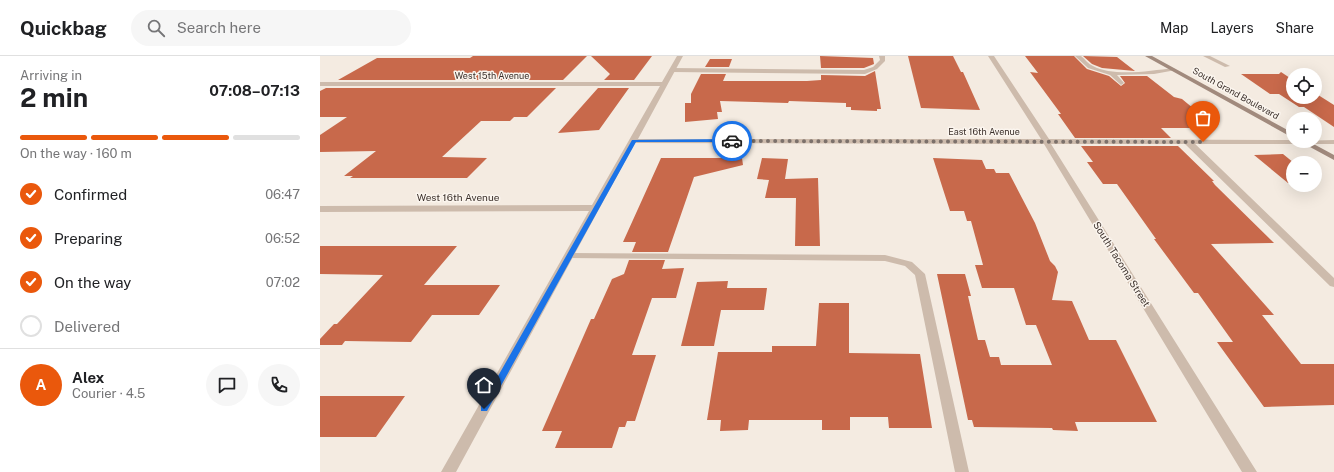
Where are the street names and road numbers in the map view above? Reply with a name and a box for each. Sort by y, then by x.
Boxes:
street label: South Grand Boulevard [1191,65,1281,121]
street label: West 15th Avenue [455,70,529,81]
street label: East 16th Avenue [948,126,1020,137]
street label: West 16th Avenue [417,191,500,203]
street label: South Tacoma Street [1091,219,1153,309]

